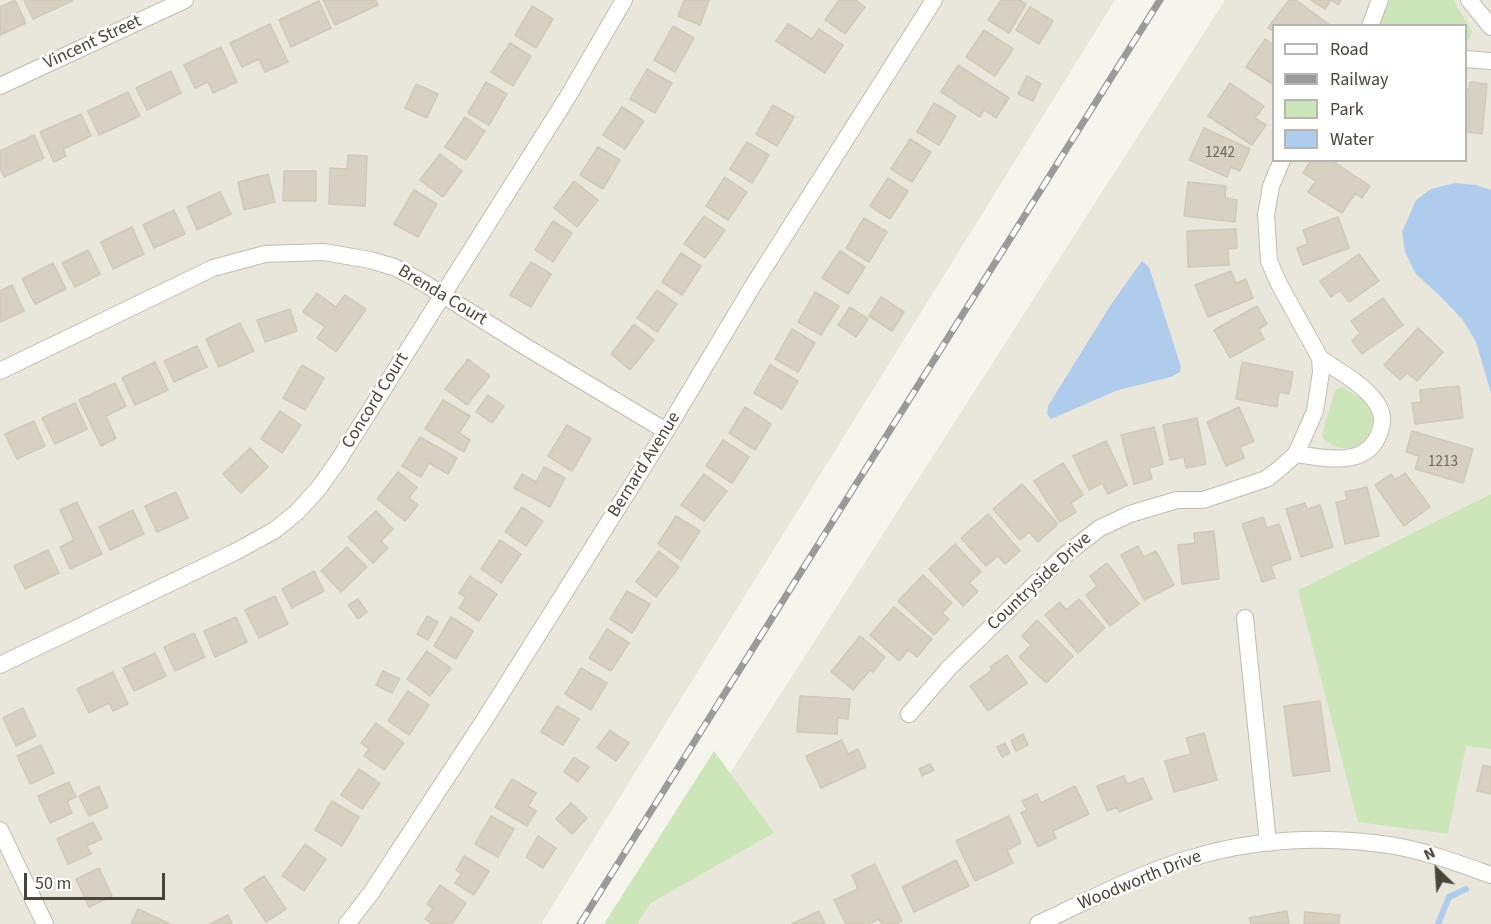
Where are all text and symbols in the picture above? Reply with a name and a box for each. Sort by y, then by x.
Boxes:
street label: Vincent Street [41,11,145,75]
legend [1272,24,1467,162]
text: Road [1330,37,1369,62]
text: Railway [1330,67,1389,92]
text: Park [1330,97,1364,122]
text: Water [1330,127,1374,152]
house number: 1242 [1205,145,1235,163]
street label: Brenda Court [393,261,491,331]
street label: Concord Court [338,349,414,453]
street label: Bernard Avenue [604,408,686,522]
house number: 1213 [1428,454,1458,472]
street label: Countryside Drive [984,528,1096,636]
north arrow [1407,840,1467,900]
text: N [1420,841,1439,866]
street label: Woodworth Drive [1075,846,1205,916]
scale bar [27,861,168,899]
text: 50 m [35,871,71,896]

